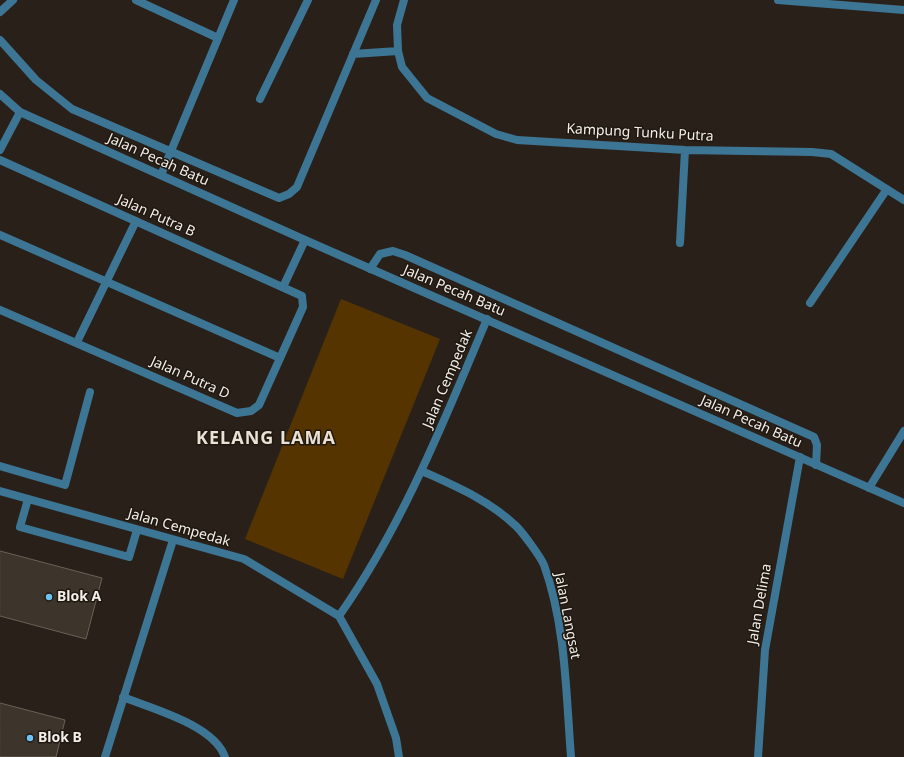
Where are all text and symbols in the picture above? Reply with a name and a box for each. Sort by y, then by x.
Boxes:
street label: Kampung Tunku Putra [566,121,714,145]
street label: Jalan Pecah Batu [105,130,211,190]
street label: Jalan Putra B [114,191,198,241]
street label: Jalan Pecah Batu [400,262,508,320]
street label: Jalan Cempedak [420,327,476,431]
street label: Jalan Putra D [148,353,232,403]
street label: Jalan Pecah Batu [698,392,804,452]
district label: KELANG LAMA [196,428,336,450]
street label: Jalan Cempedak [126,505,232,551]
street label: Jalan Delima [745,562,775,646]
street label: Jalan Langsat [550,571,584,661]
place label: Blok A [57,589,101,605]
marker: Blok A [44,592,54,602]
place label: Blok B [38,730,82,746]
marker: Blok B [25,733,35,743]

